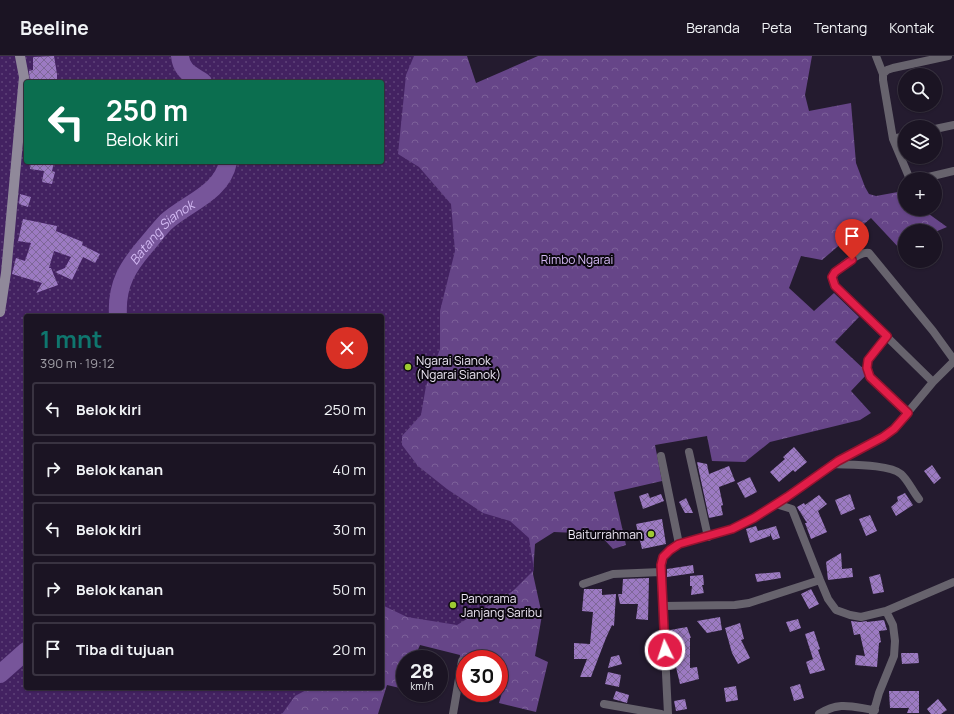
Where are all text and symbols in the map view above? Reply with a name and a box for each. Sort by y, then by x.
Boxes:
text: Beeline [20,15,89,41]
text: Beranda [686,18,740,37]
text: Peta [762,18,792,37]
text: Tentang [814,18,867,37]
text: Kontak [889,18,934,37]
map controls [898,68,942,268]
button: search [898,68,942,112]
text: 250 m [106,91,188,129]
icon: left [40,96,92,148]
button: layers [898,120,942,164]
text: Belok kiri [106,127,179,151]
button: + [898,172,942,216]
water label: Batang Sianok [125,194,200,268]
pin [835,219,869,260]
button: − [898,224,942,268]
icon: arrive [841,225,863,247]
park label: Rimbo Ngarai [541,251,613,268]
text: 1 mnt [40,322,102,355]
button: close [326,327,368,369]
place label: Ngarai Sianok (Ngarai Sianok) [416,352,501,383]
text: 390 m · 19:12 [40,354,114,372]
marker: Ngarai Sianok (Ngarai Sianok) [403,362,413,372]
icon: left [42,398,64,420]
text: Belok kiri [76,399,142,420]
text: 250 m [324,399,366,420]
icon: right [42,458,64,480]
text: Belok kanan [76,459,163,480]
text: 40 m [332,459,366,480]
icon: left [42,518,64,540]
text: Belok kiri [76,519,142,540]
text: 30 m [333,519,366,540]
place label: Baiturrahman [568,526,643,543]
marker: Baiturrahman [646,529,656,539]
icon: right [42,578,64,600]
text: Belok kanan [76,579,163,600]
text: 50 m [332,579,366,600]
place label: Panorama Janjang Saribu [461,590,542,621]
marker: Panorama Janjang Saribu [448,600,458,610]
position arrow [644,629,686,671]
icon: arrive [42,638,64,660]
text: Tiba di tujuan [76,639,174,660]
text: 20 m [333,639,366,660]
speed limit sign: 30 [456,650,508,702]
text: 28 [410,657,434,684]
text: km/h [410,679,434,693]

